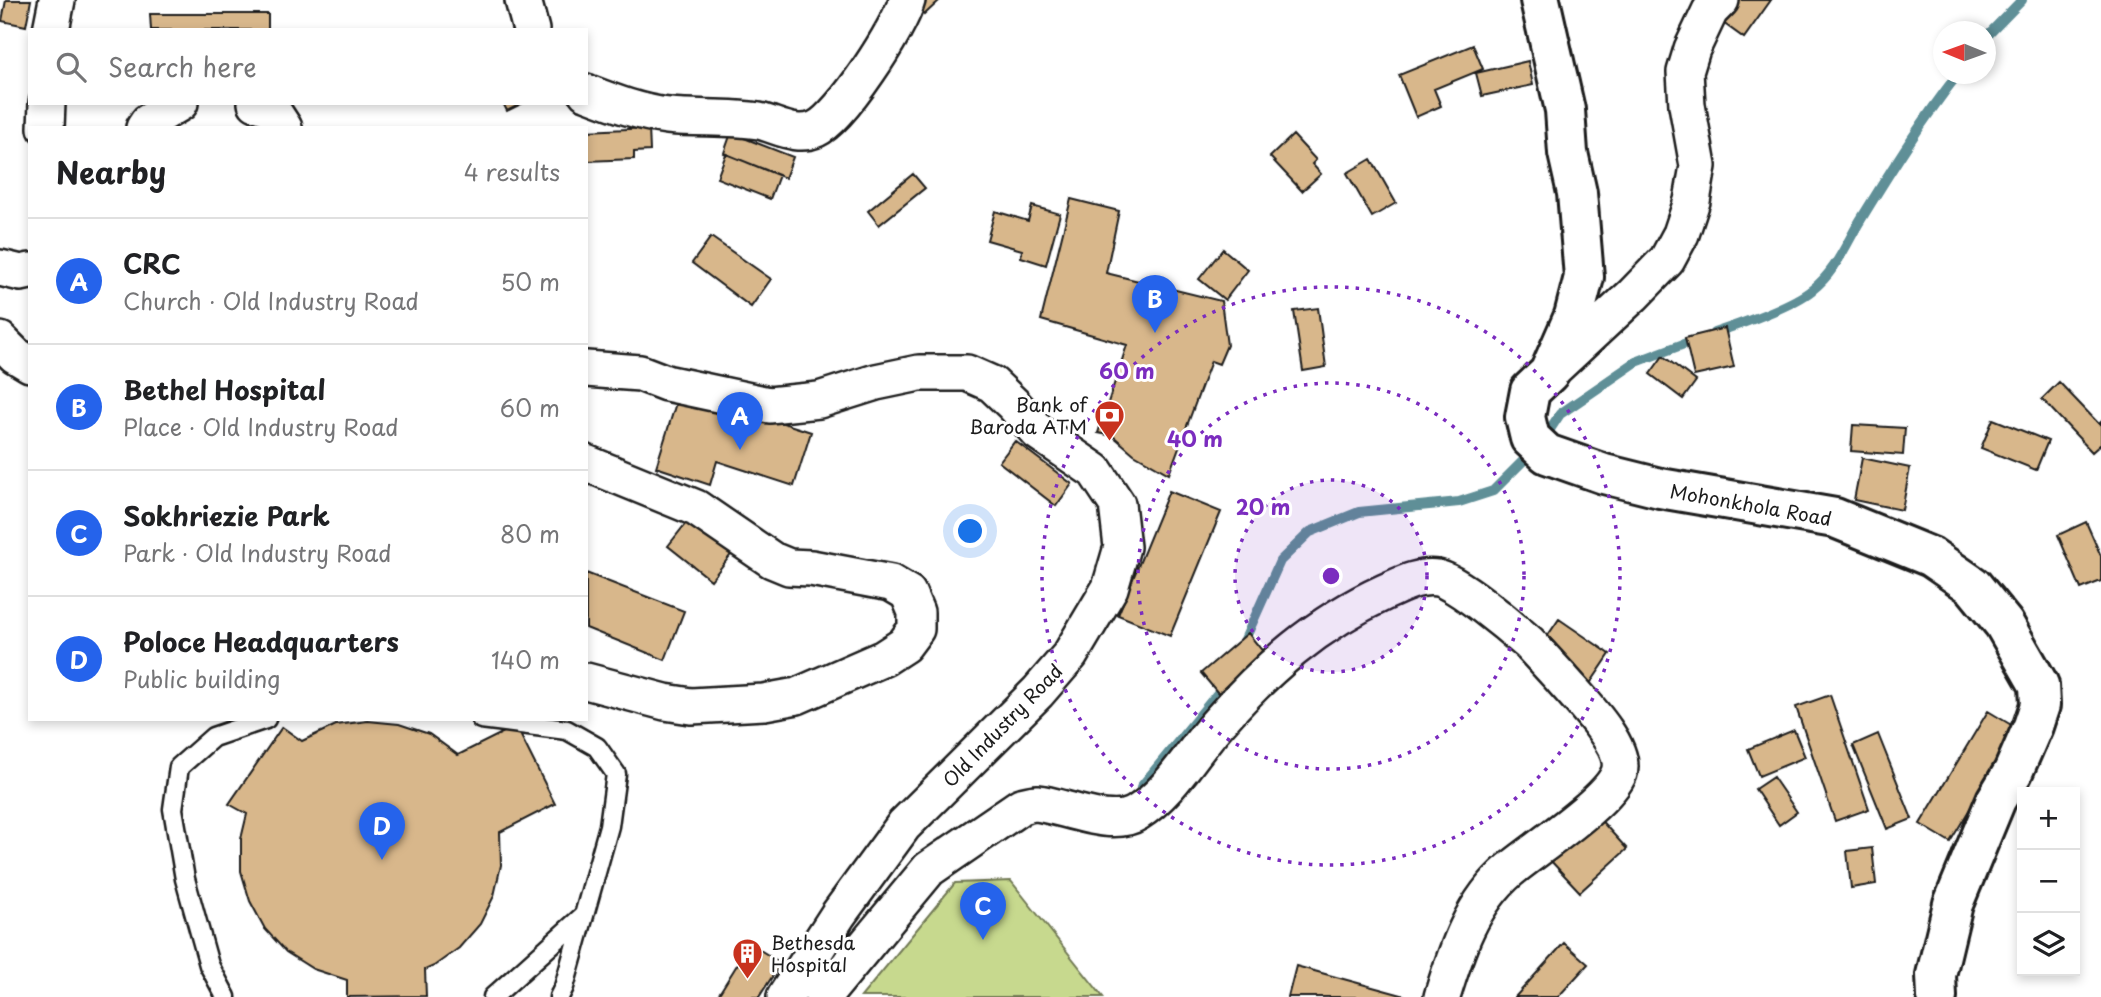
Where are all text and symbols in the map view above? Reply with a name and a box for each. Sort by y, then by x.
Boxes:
north arrow [1933,21,1996,84]
search box [28,28,588,105]
text: Search here [108,47,257,86]
icon: search [52,48,90,86]
text: Nearby [56,149,166,194]
text: 4 results [464,154,560,189]
text: CRC [123,244,181,283]
text: A [70,264,88,299]
text: 50 m [500,264,560,299]
pin: B [1132,275,1178,333]
text: Church · Old Industry Road [123,283,419,318]
text: 60 m [1099,354,1155,386]
text: Bethel Hospital [123,370,325,409]
text: B [71,390,87,425]
text: 60 m [500,390,560,425]
place label: Bank of Baroda ATM [969,390,1088,440]
pin: A [717,392,763,450]
bank icon: Bank of Baroda ATM [1093,398,1127,442]
text: Place · Old Industry Road [123,409,399,444]
text: 40 m [1167,422,1223,454]
street label: Mohonkhola Road [1668,476,1834,532]
text: 20 m [1236,490,1290,522]
text: Sokhriezie Park [123,496,330,535]
your location [953,514,987,548]
text: C [70,516,88,551]
text: 80 m [500,516,560,551]
text: Park · Old Industry Road [123,535,392,570]
centre of rings [1319,564,1343,588]
text: Poloce Headquarters [123,622,399,661]
text: D [70,642,88,677]
text: 140 m [491,642,560,677]
street label: Old Industry Road [936,657,1068,793]
text: Public building [123,661,280,696]
map controls [2017,787,2080,976]
button: + [2017,787,2080,850]
pin: D [359,802,405,860]
button: − [2017,850,2080,913]
pin: C [960,882,1006,940]
button: layers [2017,913,2080,976]
place label: Bethesda Hospital [771,928,856,978]
building icon: Bethesda Hospital [731,936,765,980]

